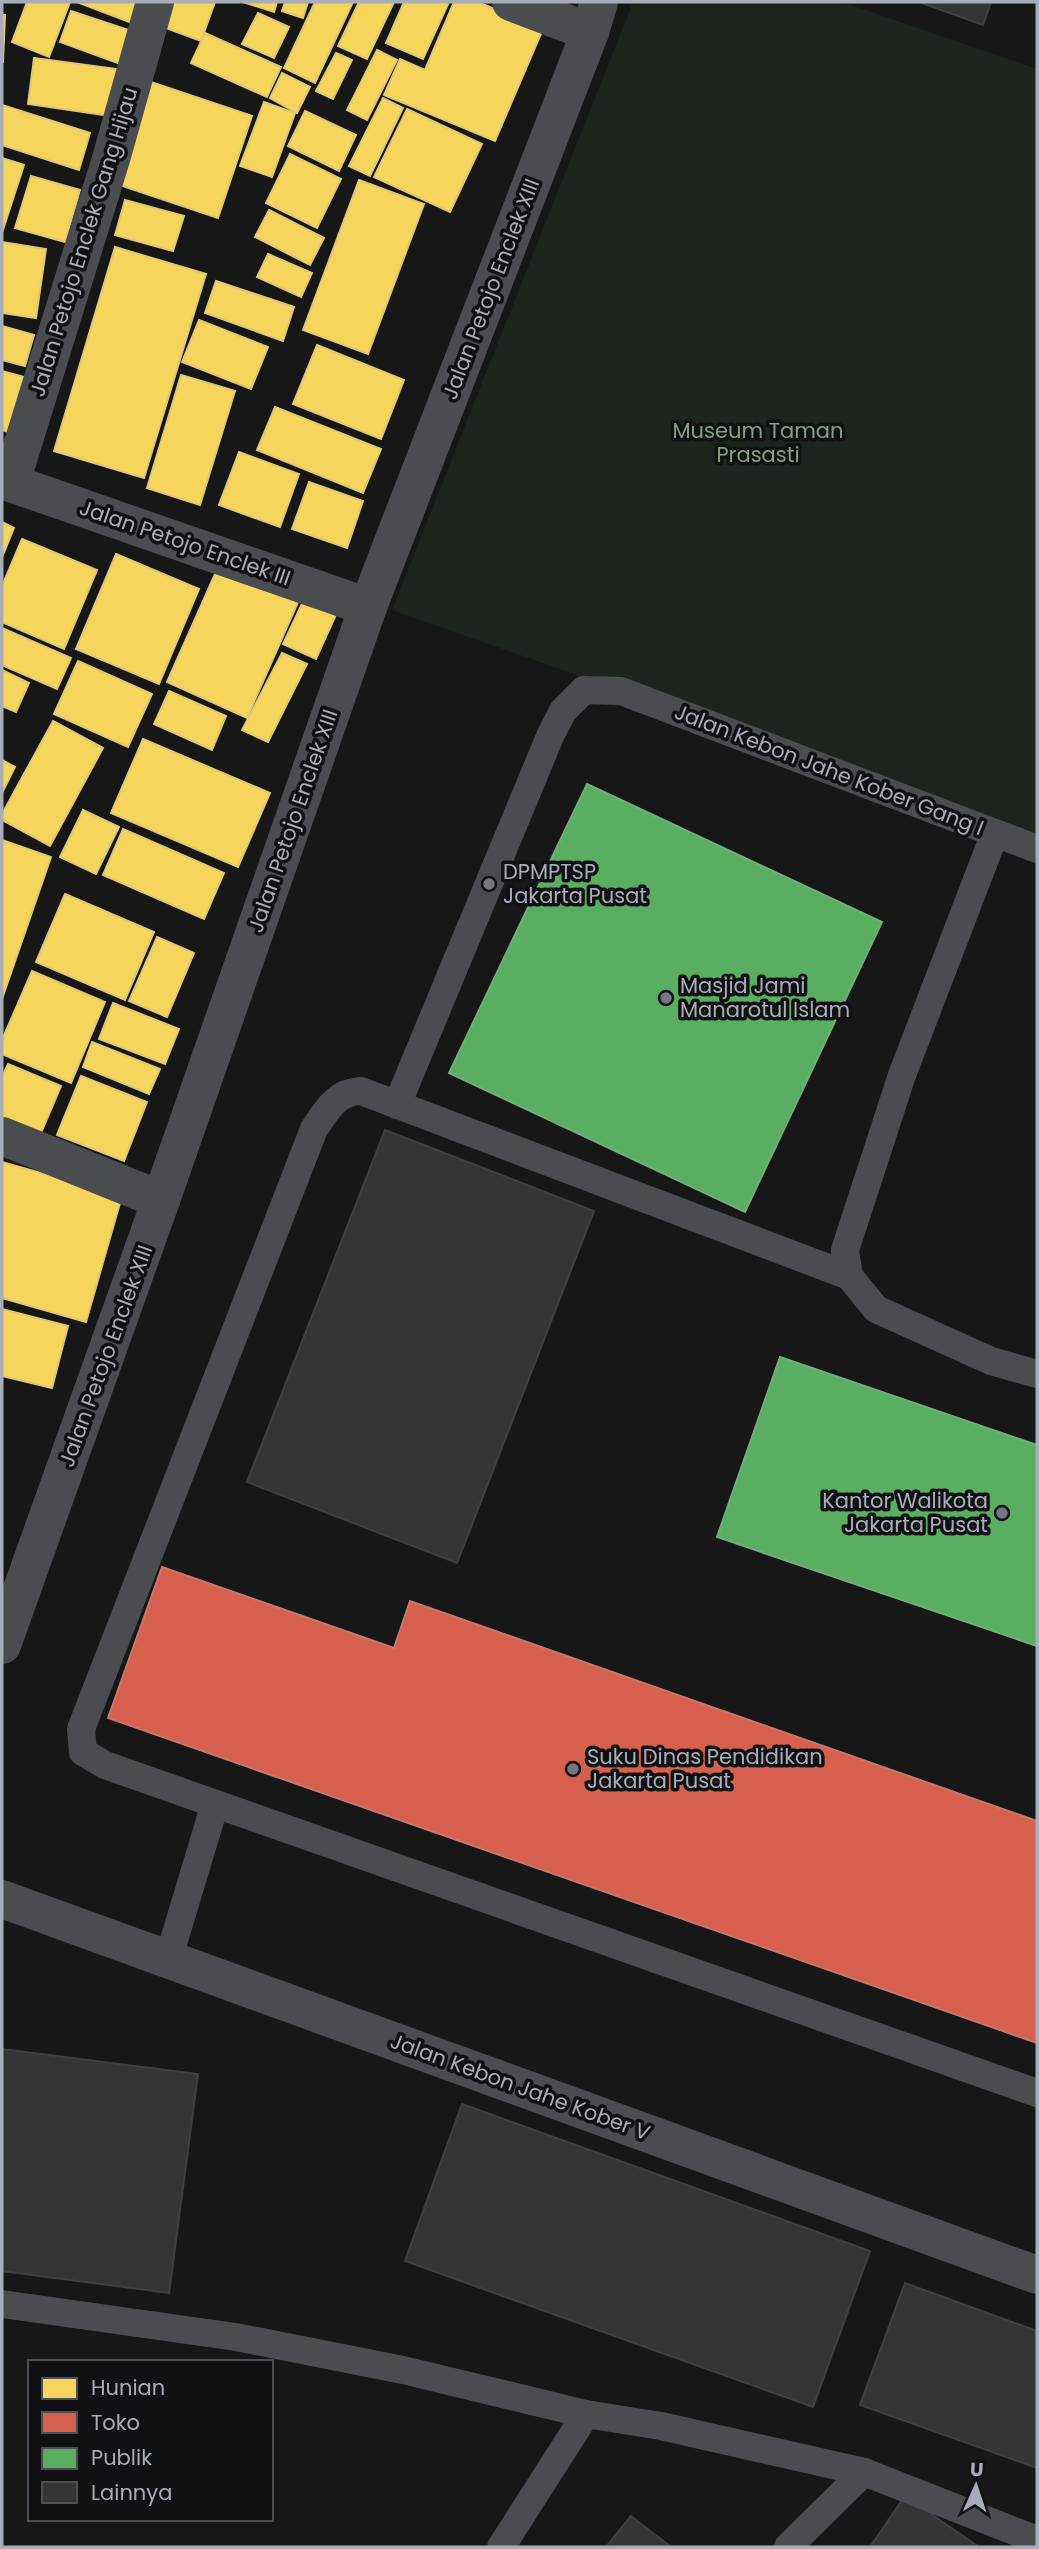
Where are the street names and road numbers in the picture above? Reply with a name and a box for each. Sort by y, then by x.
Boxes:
street label: Jalan Petojo Enclek Gang Hijau [23,84,144,400]
street label: Jalan Petojo Enclek XIII [435,174,546,403]
street label: Jalan Petojo Enclek III [76,493,295,592]
street label: Jalan Kebon Jahe Kober Gang I [670,697,988,842]
street label: Jalan Petojo Enclek XIII [241,705,344,936]
street label: Jalan Petojo Enclek XIII [52,1241,159,1471]
street label: Jalan Kebon Jahe Kober V [386,2026,654,2147]

